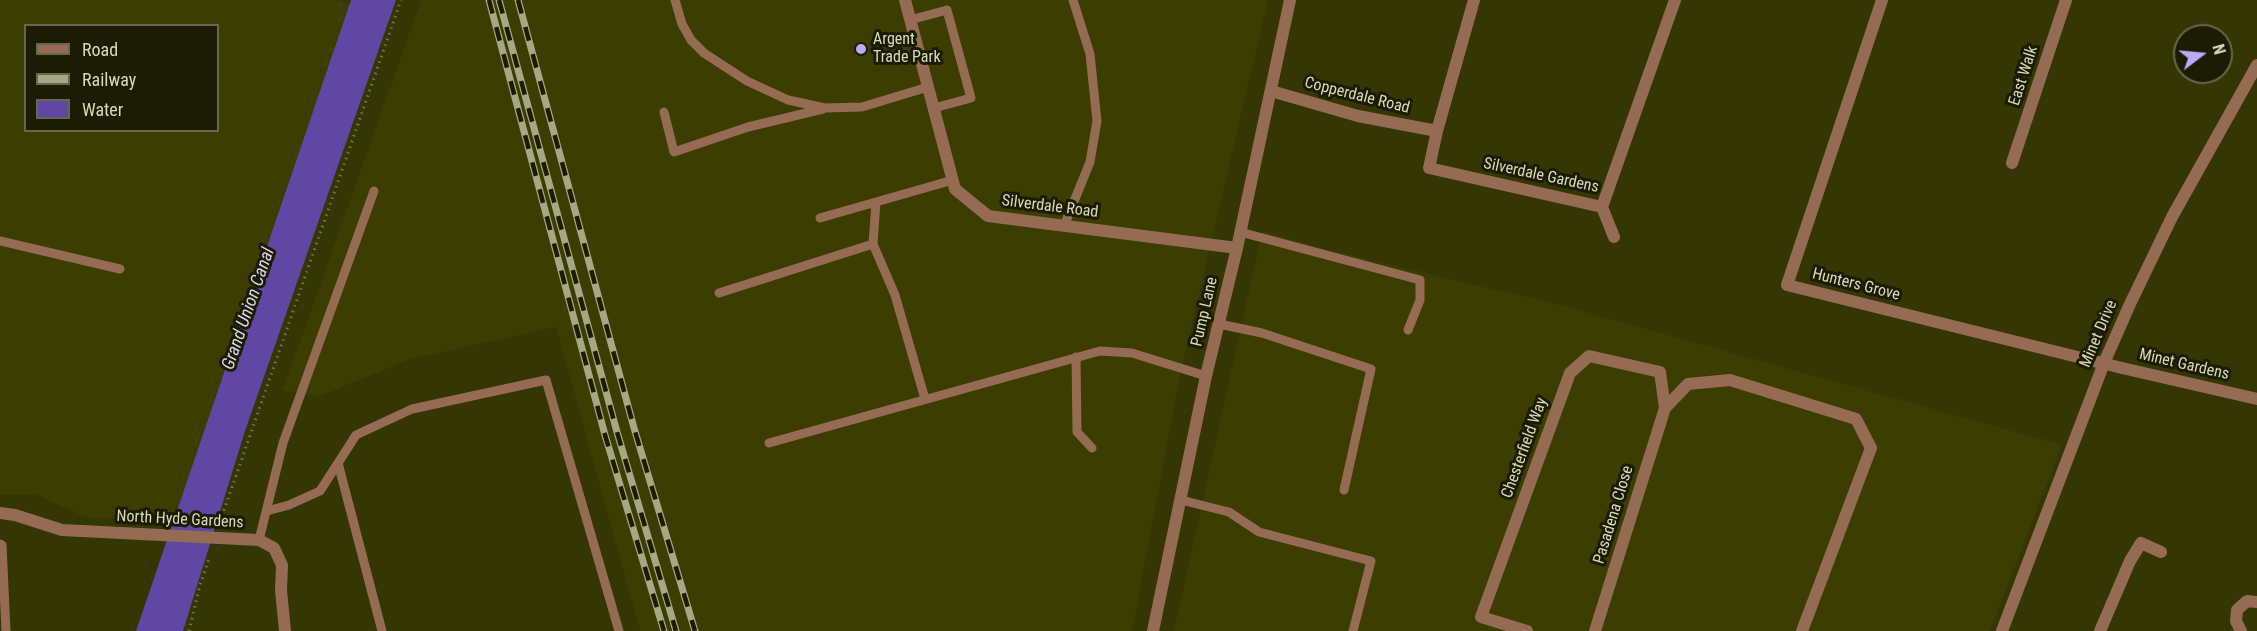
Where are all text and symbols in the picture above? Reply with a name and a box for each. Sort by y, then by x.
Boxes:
legend [24,24,219,132]
north arrow [2173,24,2233,84]
place label: Argent Trade Park [873,30,941,68]
text: Road [82,39,118,60]
marker: Argent Trade Park [854,42,868,56]
text: N [2208,42,2229,57]
street label: East Walk [2005,44,2043,108]
text: Railway [82,69,136,90]
street label: Copperdale Road [1302,74,1412,118]
text: Water [82,99,123,120]
street label: Silverdale Gardens [1482,154,1600,198]
street label: Silverdale Road [1001,192,1099,222]
water label: Grand Union Canal [218,245,280,373]
street label: Hunters Grove [1810,265,1902,305]
street label: Pump Lane [1188,275,1222,349]
street label: Minet Drive [2076,297,2122,371]
street label: Minet Gardens [2137,345,2231,385]
street label: Chesterfield Way [1498,395,1552,501]
street label: Pasadena Close [1590,464,1638,566]
street label: North Hyde Gardens [116,507,244,533]

